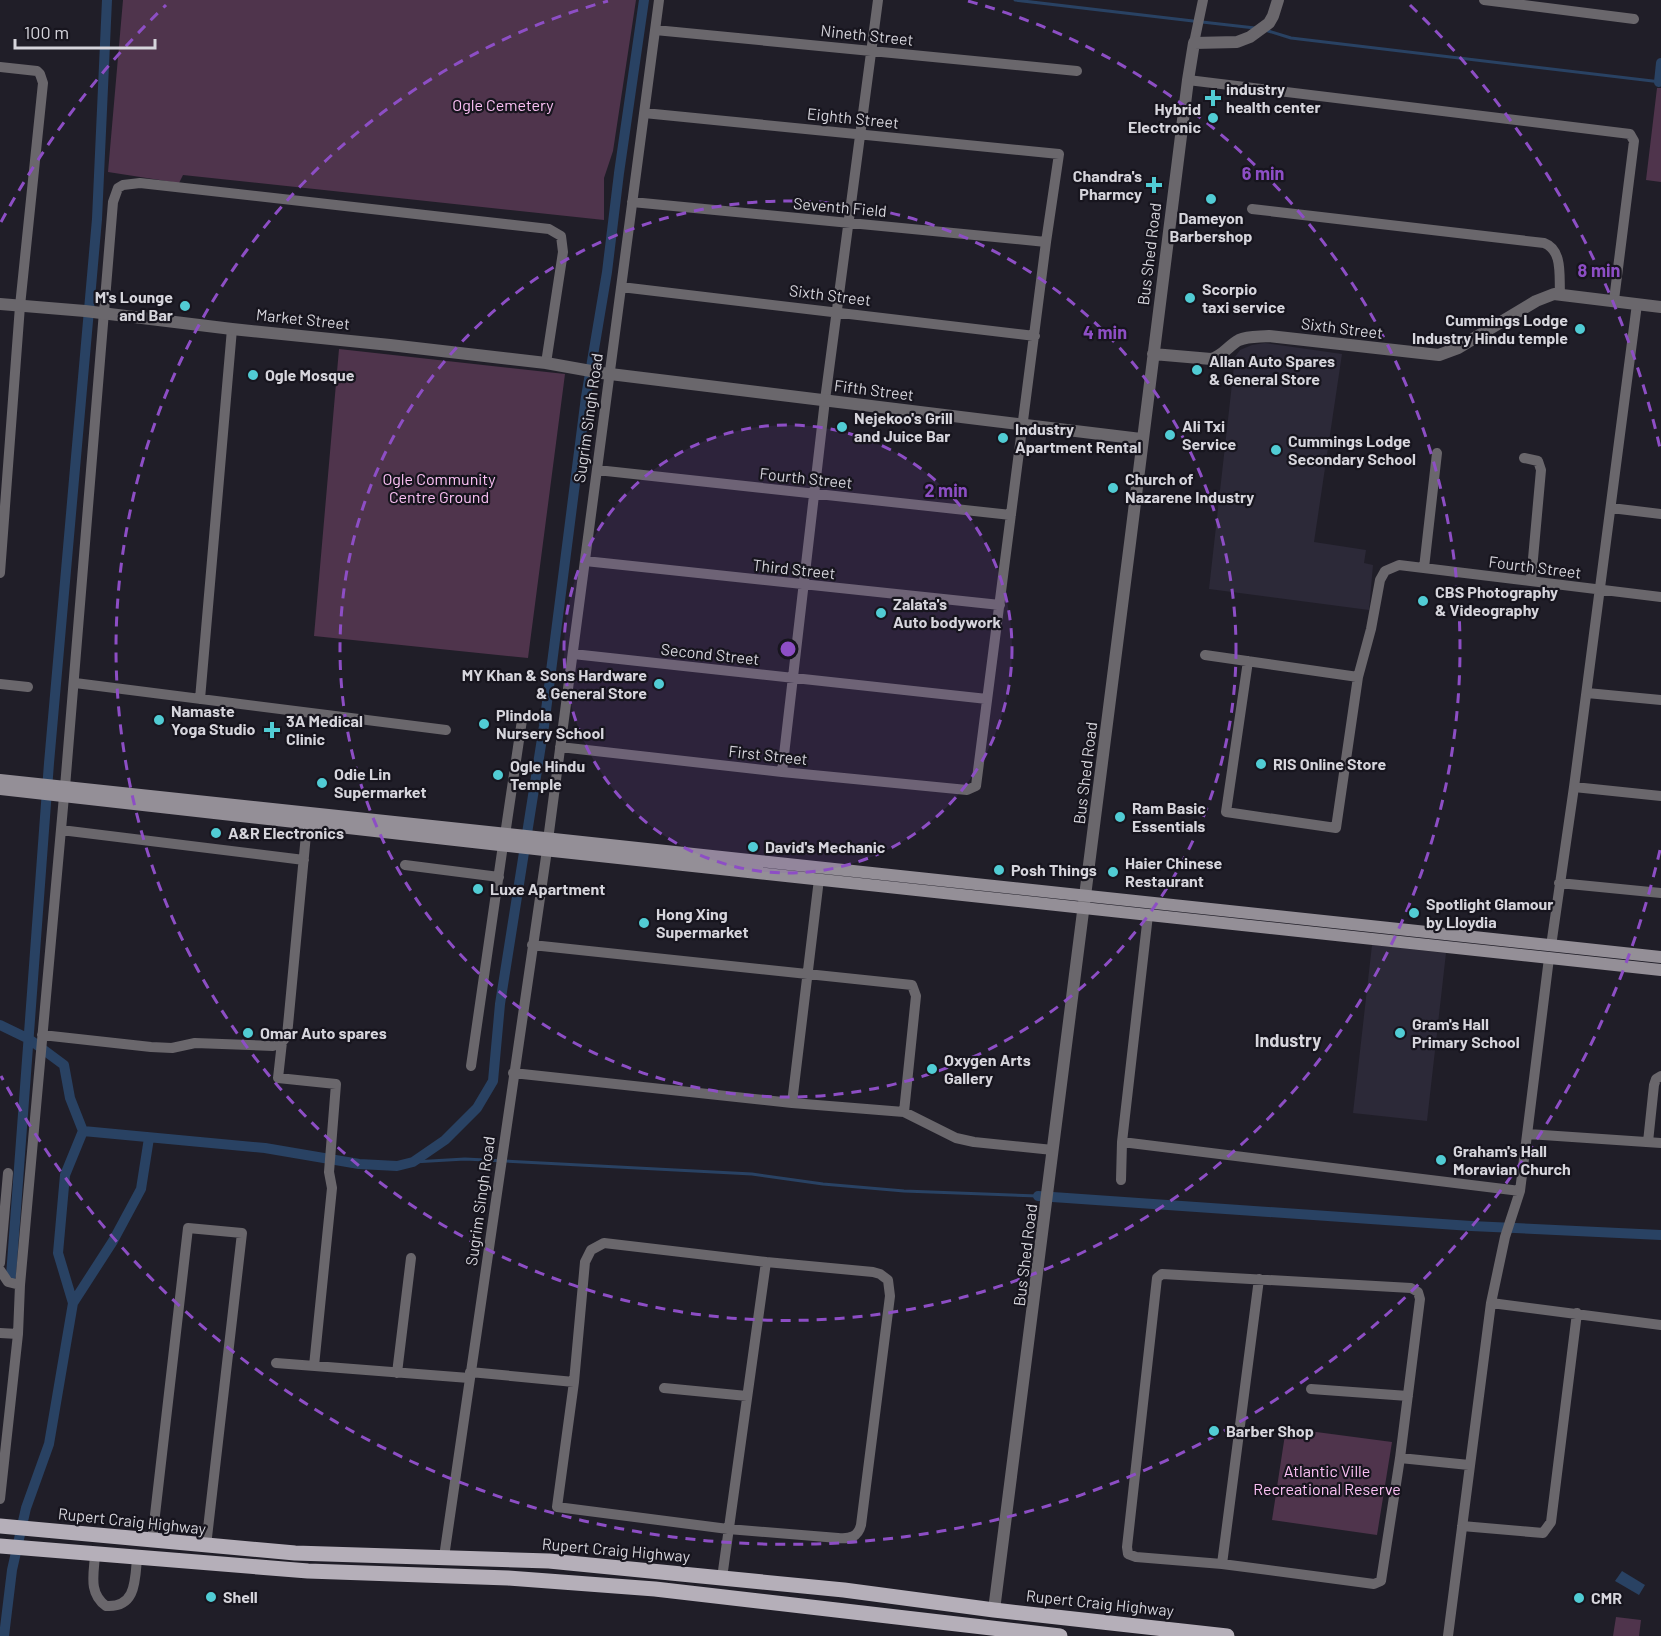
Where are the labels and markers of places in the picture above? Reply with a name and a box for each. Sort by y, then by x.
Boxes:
place label: industry health center [1226,79,1321,116]
marker: industry health center [1204,89,1222,107]
place label: Hybrid Electronic [1128,99,1201,136]
marker: Hybrid Electronic [1206,111,1220,125]
place label: Chandra's Pharmcy [1073,166,1142,203]
marker: Chandra's Pharmcy [1147,178,1161,192]
marker: Dameyon Barbershop [1204,192,1218,206]
place label: Dameyon Barbershop [1170,208,1252,245]
place label: Scorpio taxi service [1202,279,1285,316]
place label: M's Lounge and Bar [95,287,173,324]
marker: Scorpio taxi service [1183,291,1197,305]
marker: M's Lounge and Bar [178,299,192,313]
place label: Cummings Lodge Industry Hindu temple [1412,310,1568,347]
marker: Cummings Lodge Industry Hindu temple [1573,322,1587,336]
place label: Allan Auto Spares & General Store [1209,351,1335,388]
marker: Allan Auto Spares & General Store [1190,363,1204,377]
place label: Ogle Mosque [265,365,355,384]
marker: Ogle Mosque [246,368,260,382]
place label: Nejekoo's Grill and Juice Bar [854,408,953,445]
place label: Ali Txi Service [1182,416,1236,453]
place label: Industry Apartment Rental [1015,419,1141,456]
marker: Nejekoo's Grill and Juice Bar [835,420,849,434]
marker: Ali Txi Service [1163,428,1177,442]
marker: Industry Apartment Rental [996,431,1010,445]
place label: Cummings Lodge Secondary School [1288,431,1416,468]
marker: Cummings Lodge Secondary School [1269,443,1283,457]
place label: Church of Nazarene Industry [1125,469,1254,506]
marker: Church of Nazarene Industry [1106,481,1120,495]
place label: CBS Photography & Videography [1435,582,1558,619]
place label: Zalata's Auto bodywork [893,594,1002,631]
marker: CBS Photography & Videography [1416,594,1430,608]
marker: Zalata's Auto bodywork [874,606,888,620]
centre of rings [778,639,798,659]
place label: MY Khan & Sons Hardware & General Store [462,665,647,702]
marker: MY Khan & Sons Hardware & General Store [652,677,666,691]
place label: Namaste Yoga Studio [171,701,256,738]
place label: Plindola Nursery School [496,705,604,742]
place label: 3A Medical Clinic [286,711,363,748]
marker: Namaste Yoga Studio [152,713,166,727]
marker: Plindola Nursery School [477,717,491,731]
marker: 3A Medical Clinic [263,721,281,739]
place label: RIS Online Store [1273,754,1386,773]
place label: Ogle Hindu Temple [510,756,585,793]
marker: RIS Online Store [1254,757,1268,771]
place label: Odie Lin Supermarket [334,764,427,801]
marker: Ogle Hindu Temple [491,768,505,782]
marker: Odie Lin Supermarket [315,776,329,790]
place label: Ram Basic Essentials [1132,798,1206,835]
marker: Ram Basic Essentials [1113,810,1127,824]
place label: A&R Electronics [228,823,344,842]
marker: A&R Electronics [209,826,223,840]
place label: David's Mechanic [765,837,886,856]
marker: David's Mechanic [746,840,760,854]
place label: Haier Chinese Restaurant [1125,853,1223,890]
place label: Posh Things [1011,860,1097,879]
marker: Posh Things [992,863,1006,877]
marker: Haier Chinese Restaurant [1106,865,1120,879]
place label: Luxe Apartment [490,879,605,898]
marker: Luxe Apartment [471,882,485,896]
place label: Spotlight Glamour by Lloydia [1426,894,1553,931]
place label: Hong Xing Supermarket [656,904,749,941]
marker: Spotlight Glamour by Lloydia [1407,906,1421,920]
marker: Hong Xing Supermarket [637,916,651,930]
place label: Gram's Hall Primary School [1412,1014,1520,1051]
place label: Omar Auto spares [260,1023,387,1042]
marker: Omar Auto spares [241,1026,255,1040]
marker: Gram's Hall Primary School [1393,1026,1407,1040]
place label: Oxygen Arts Gallery [944,1050,1031,1087]
marker: Oxygen Arts Gallery [925,1062,939,1076]
place label: Graham's Hall Moravian Church [1453,1141,1571,1178]
marker: Graham's Hall Moravian Church [1434,1153,1448,1167]
place label: Barber Shop [1226,1421,1314,1440]
marker: Barber Shop [1207,1424,1221,1438]
place label: Shell [223,1587,258,1606]
place label: CMR [1591,1588,1622,1607]
marker: Shell [204,1590,218,1604]
marker: CMR [1572,1591,1586,1605]

